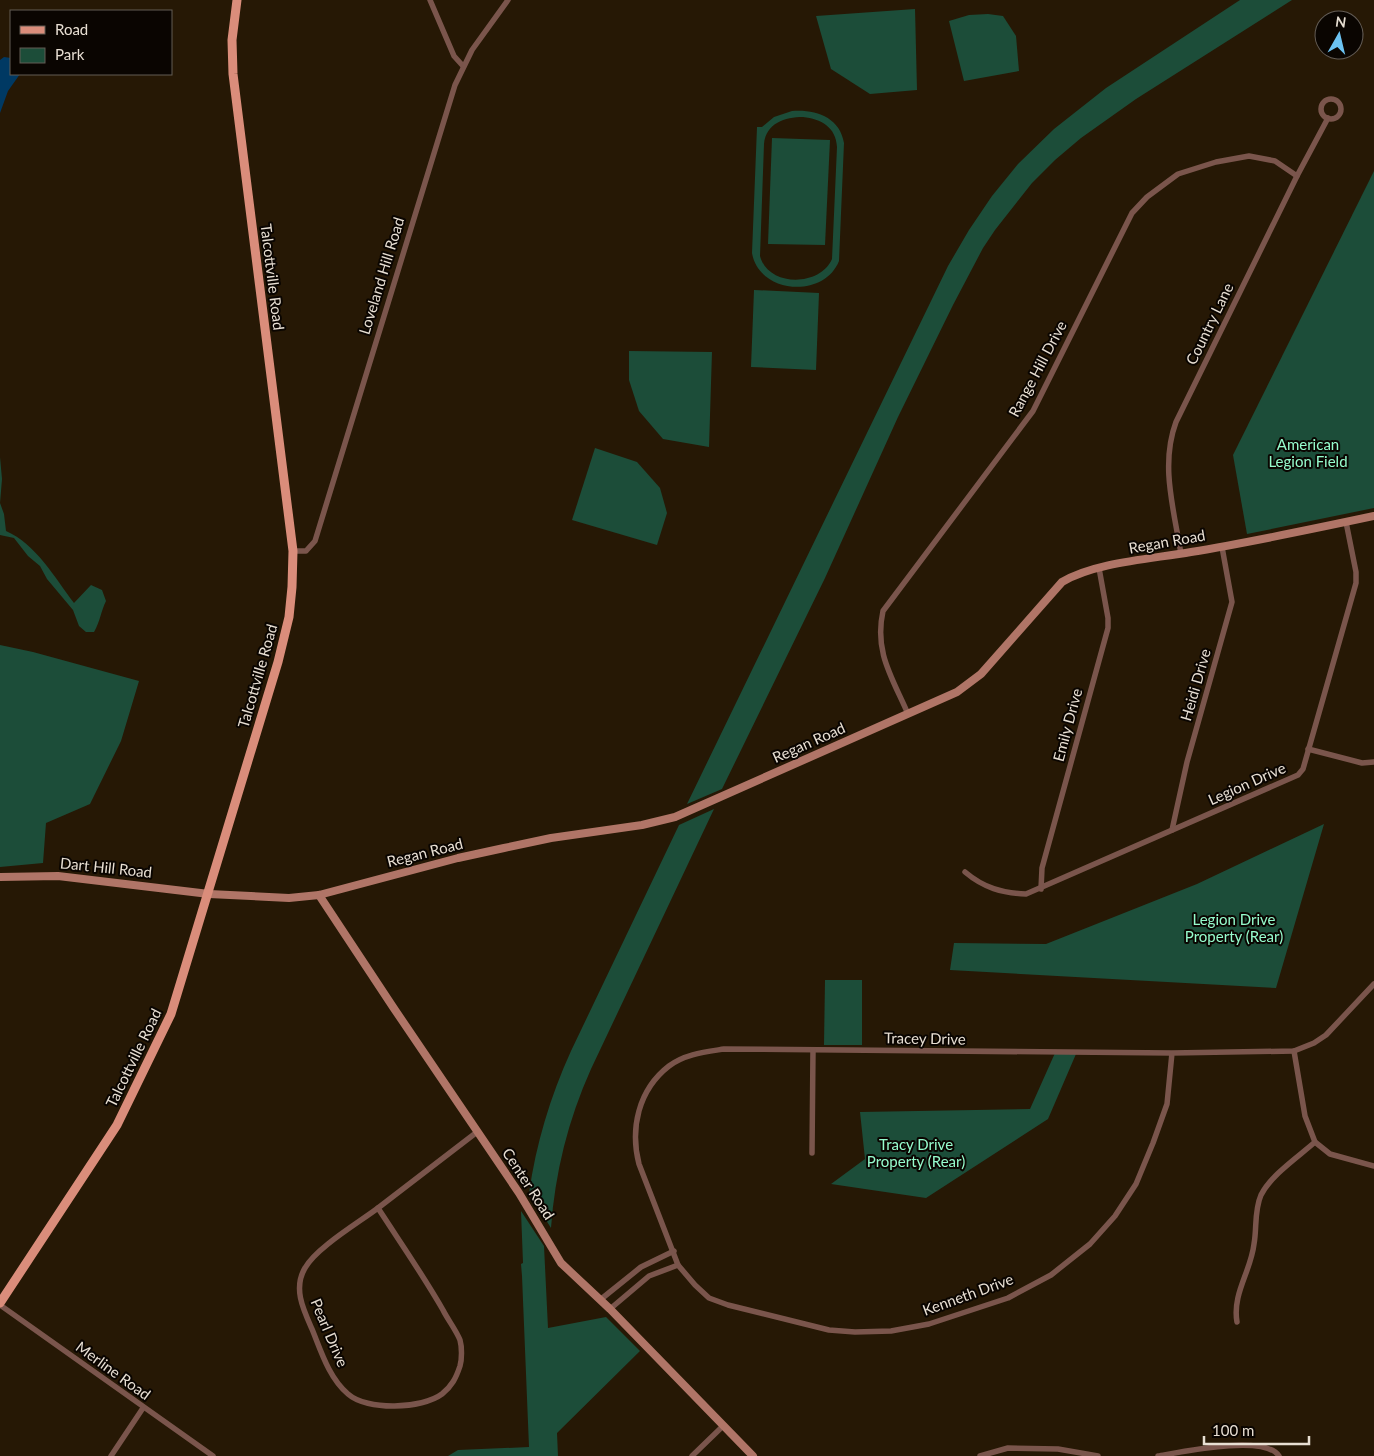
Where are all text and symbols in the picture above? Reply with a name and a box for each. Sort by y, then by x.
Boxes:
legend [10,10,172,75]
north arrow [1314,10,1364,60]
text: N [1334,12,1347,31]
text: Road [55,20,88,38]
text: Park [55,45,85,63]
street label: Loveland Hill Road [355,215,407,337]
street label: Talcottville Road [258,223,288,331]
street label: Country Lane [1182,280,1237,367]
street label: Range Hill Drive [1004,317,1070,420]
park label: American Legion Field [1268,435,1348,470]
street label: Regan Road [1127,525,1207,557]
street label: Talcottville Road [234,622,280,730]
street label: Heidi Drive [1176,646,1214,723]
street label: Emily Drive [1049,686,1085,763]
street label: Regan Road [769,718,848,766]
street label: Legion Drive [1205,758,1288,808]
street label: Regan Road [385,834,465,870]
street label: Dart Hill Road [59,853,153,881]
park label: Legion Drive Property (Rear) [1185,910,1283,945]
street label: Talcottville Road [102,1005,165,1110]
street label: Tracey Drive [884,1028,966,1048]
park label: Tracy Drive Property (Rear) [867,1135,965,1170]
street label: Center Road [499,1144,559,1223]
street label: Kenneth Drive [920,1269,1016,1319]
street label: Pearl Drive [307,1296,352,1370]
street label: Merline Road [73,1337,154,1403]
scale bar [1204,1414,1309,1446]
text: 100 m [1212,1421,1254,1439]

